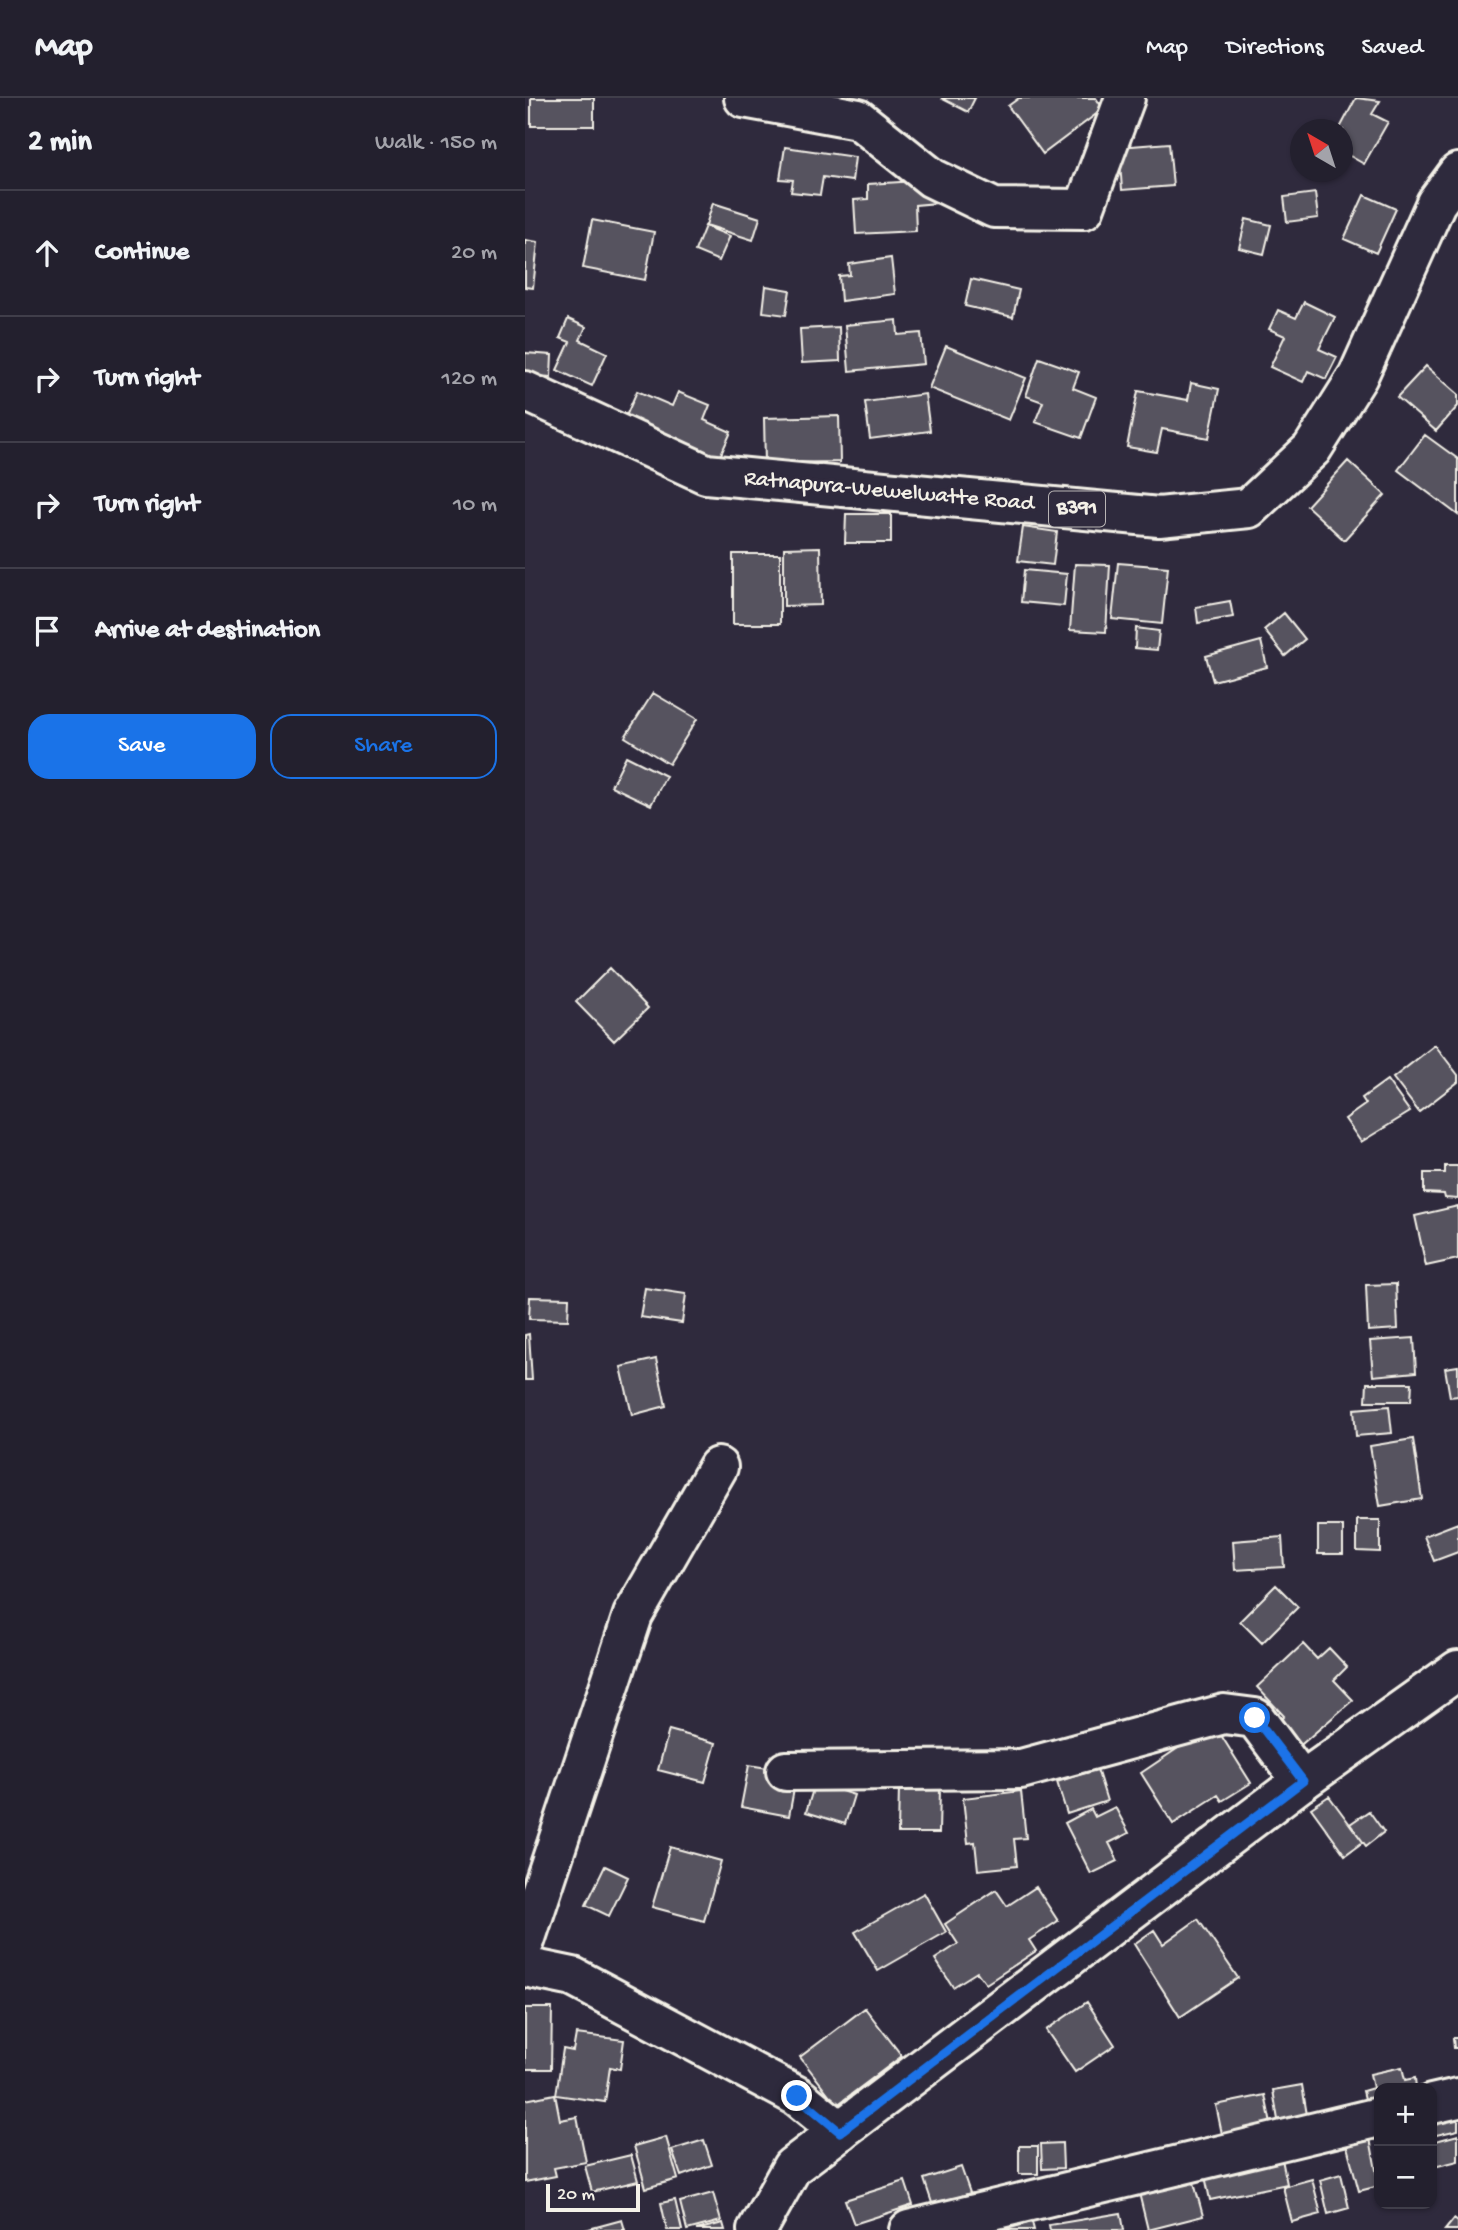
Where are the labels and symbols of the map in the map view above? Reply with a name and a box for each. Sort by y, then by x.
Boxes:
north arrow [1290,119,1353,182]
street label: Ratnapura-Wewelwatte Road [743,466,1037,518]
road number: B391 [1049,492,1105,526]
route start [1239,1702,1270,1733]
route end [781,2080,812,2111]
scale bar [546,2181,641,2213]

